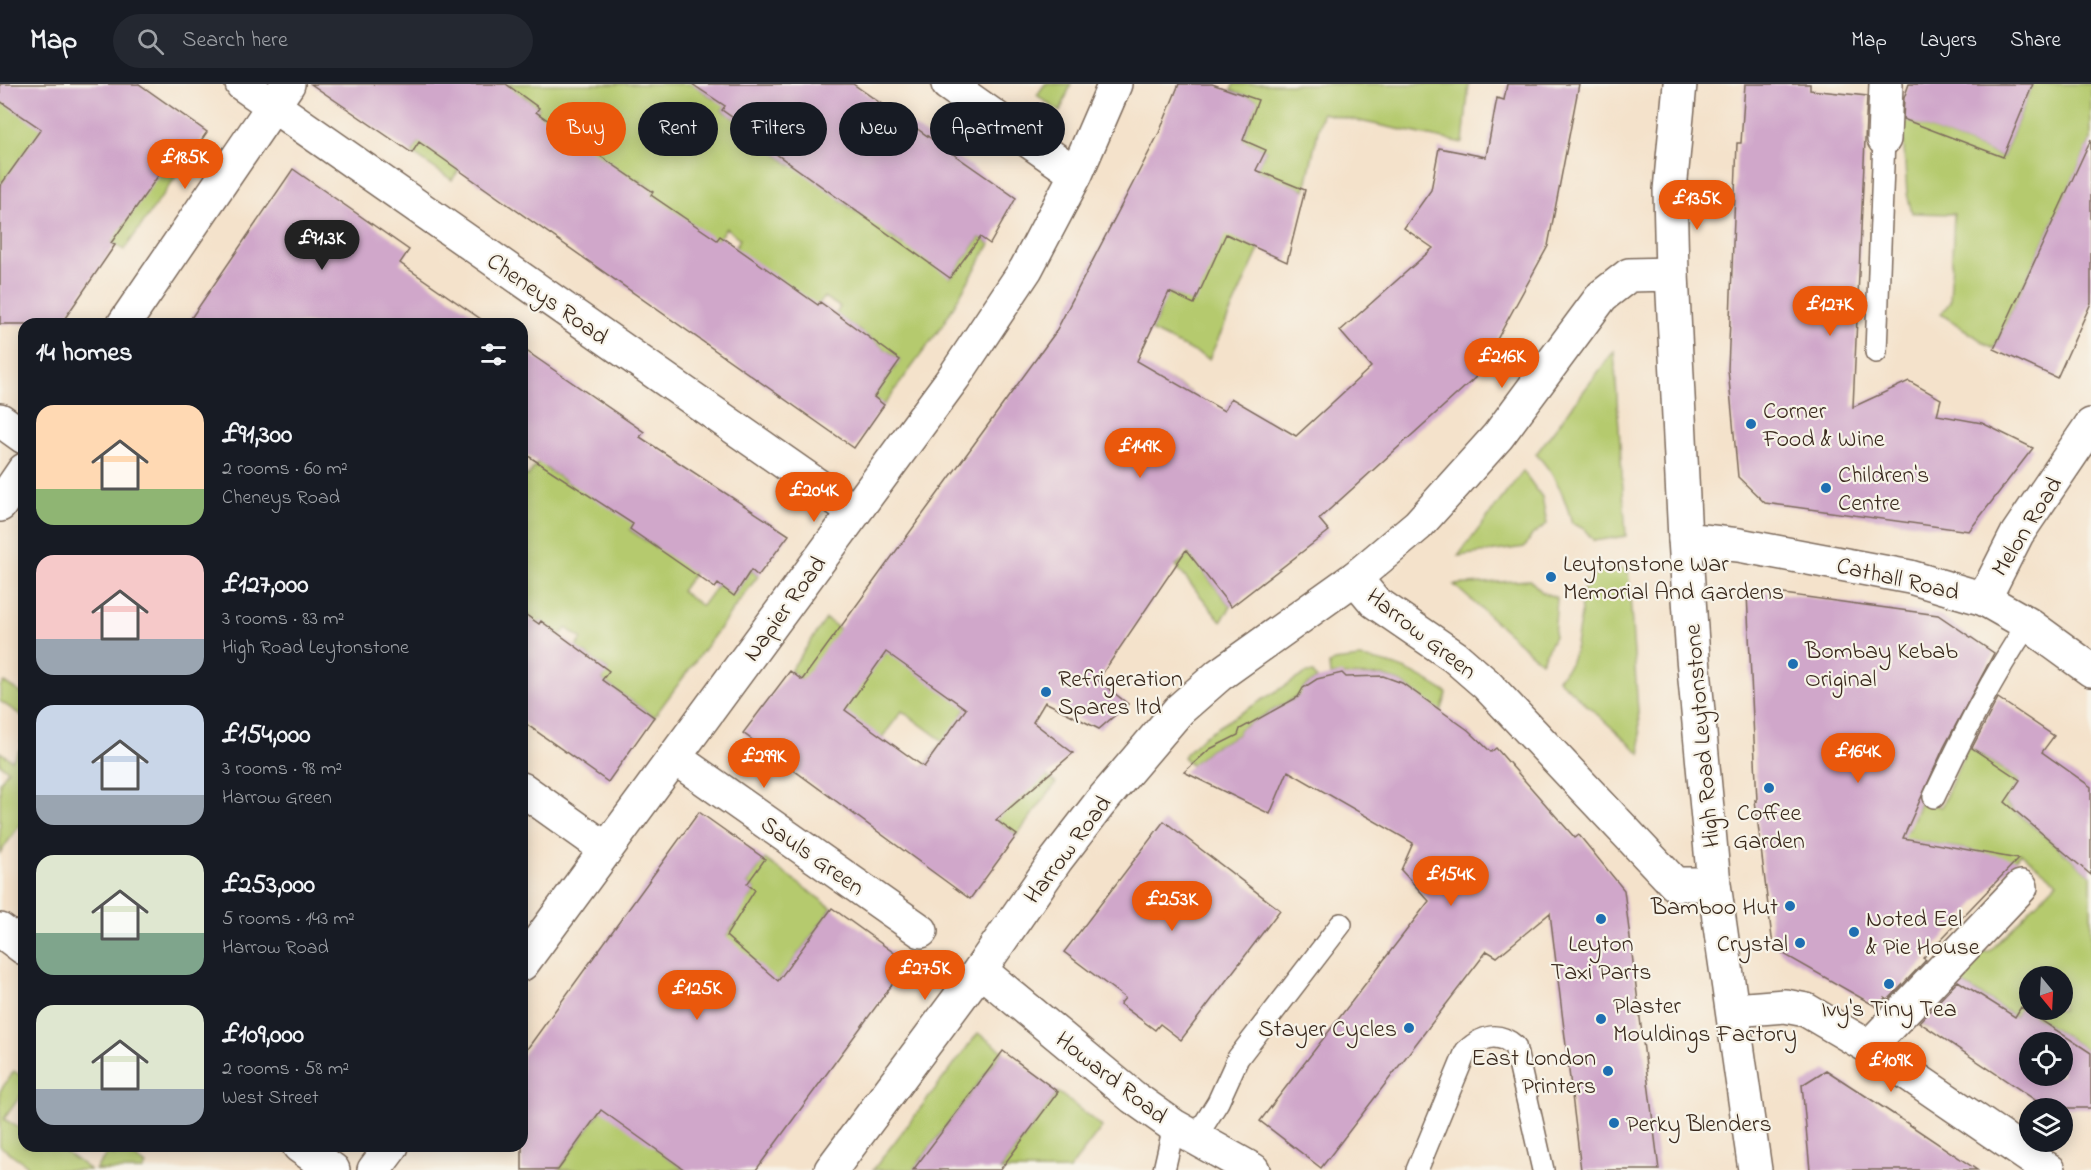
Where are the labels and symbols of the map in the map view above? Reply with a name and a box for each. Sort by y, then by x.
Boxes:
pin: £185K [143,139,227,190]
pin: £135K [1655,180,1739,231]
pin: £91.3K [273,220,371,271]
street label: Cheneys Road [478,245,615,356]
pin: £127K [1788,286,1872,337]
pin: £216K [1460,338,1544,389]
place label: Corner Food & Wine [1762,395,1885,458]
marker: Corner Food & Wine [1744,417,1758,431]
pin: £149K [1098,428,1182,479]
place label: Children's Centre [1838,459,1929,522]
street label: Melon Road [1984,470,2073,584]
pin: £204K [772,472,856,523]
marker: Children's Centre [1819,481,1833,495]
place label: Leytonstone War Memorial And Gardens [1563,548,1784,611]
street label: Napier Road [736,549,837,669]
street label: Cathall Road [1833,549,1963,612]
marker: Leytonstone War Memorial And Gardens [1544,570,1558,584]
street label: Harrow Green [1358,581,1483,689]
street label: High Road Leytonstone [1676,622,1732,849]
place label: Bombay Kebab Original [1804,635,1958,698]
marker: Bombay Kebab Original [1786,657,1800,671]
place label: Refrigeration Spares ltd [1058,663,1183,726]
marker: Refrigeration Spares ltd [1039,685,1053,699]
pin: £164K [1816,733,1900,784]
pin: £299K [722,738,806,789]
marker: Coffee Garden [1762,781,1776,795]
street label: Harrow Road [1016,788,1122,912]
place label: Coffee Garden [1733,797,1805,860]
street label: Sauls Green [752,808,871,906]
pin: £154K [1409,856,1493,907]
pin: £253K [1130,881,1214,932]
place label: Bamboo Hut [1650,891,1778,926]
marker: Bamboo Hut [1783,899,1797,913]
place label: Noted Eel & Pie House [1866,903,1980,966]
marker: Leyton Taxi Parts [1594,912,1608,926]
marker: Noted Eel & Pie House [1847,925,1861,939]
place label: Leyton Taxi Parts [1551,928,1651,991]
place label: Crystal [1717,928,1788,964]
marker: Crystal [1793,936,1807,950]
pin: £275K [883,950,967,1001]
north arrow [2019,966,2073,1020]
pin: £125K [655,970,739,1021]
marker: Ivy's Tiny Tea [1882,977,1896,991]
place label: Plaster Mouldings Factory [1613,990,1797,1054]
place label: Ivy's Tiny Tea [1821,993,1957,1029]
marker: Plaster Mouldings Factory [1594,1012,1608,1026]
place label: Stayer Cycles [1258,1013,1397,1049]
marker: Stayer Cycles [1402,1021,1416,1035]
street label: Howard Road [1047,1024,1175,1134]
place label: East London Printers [1471,1042,1596,1105]
pin: £109K [1849,1042,1933,1093]
marker: East London Printers [1601,1064,1615,1078]
place label: Perky Blenders [1626,1108,1772,1144]
marker: Perky Blenders [1607,1116,1621,1130]

